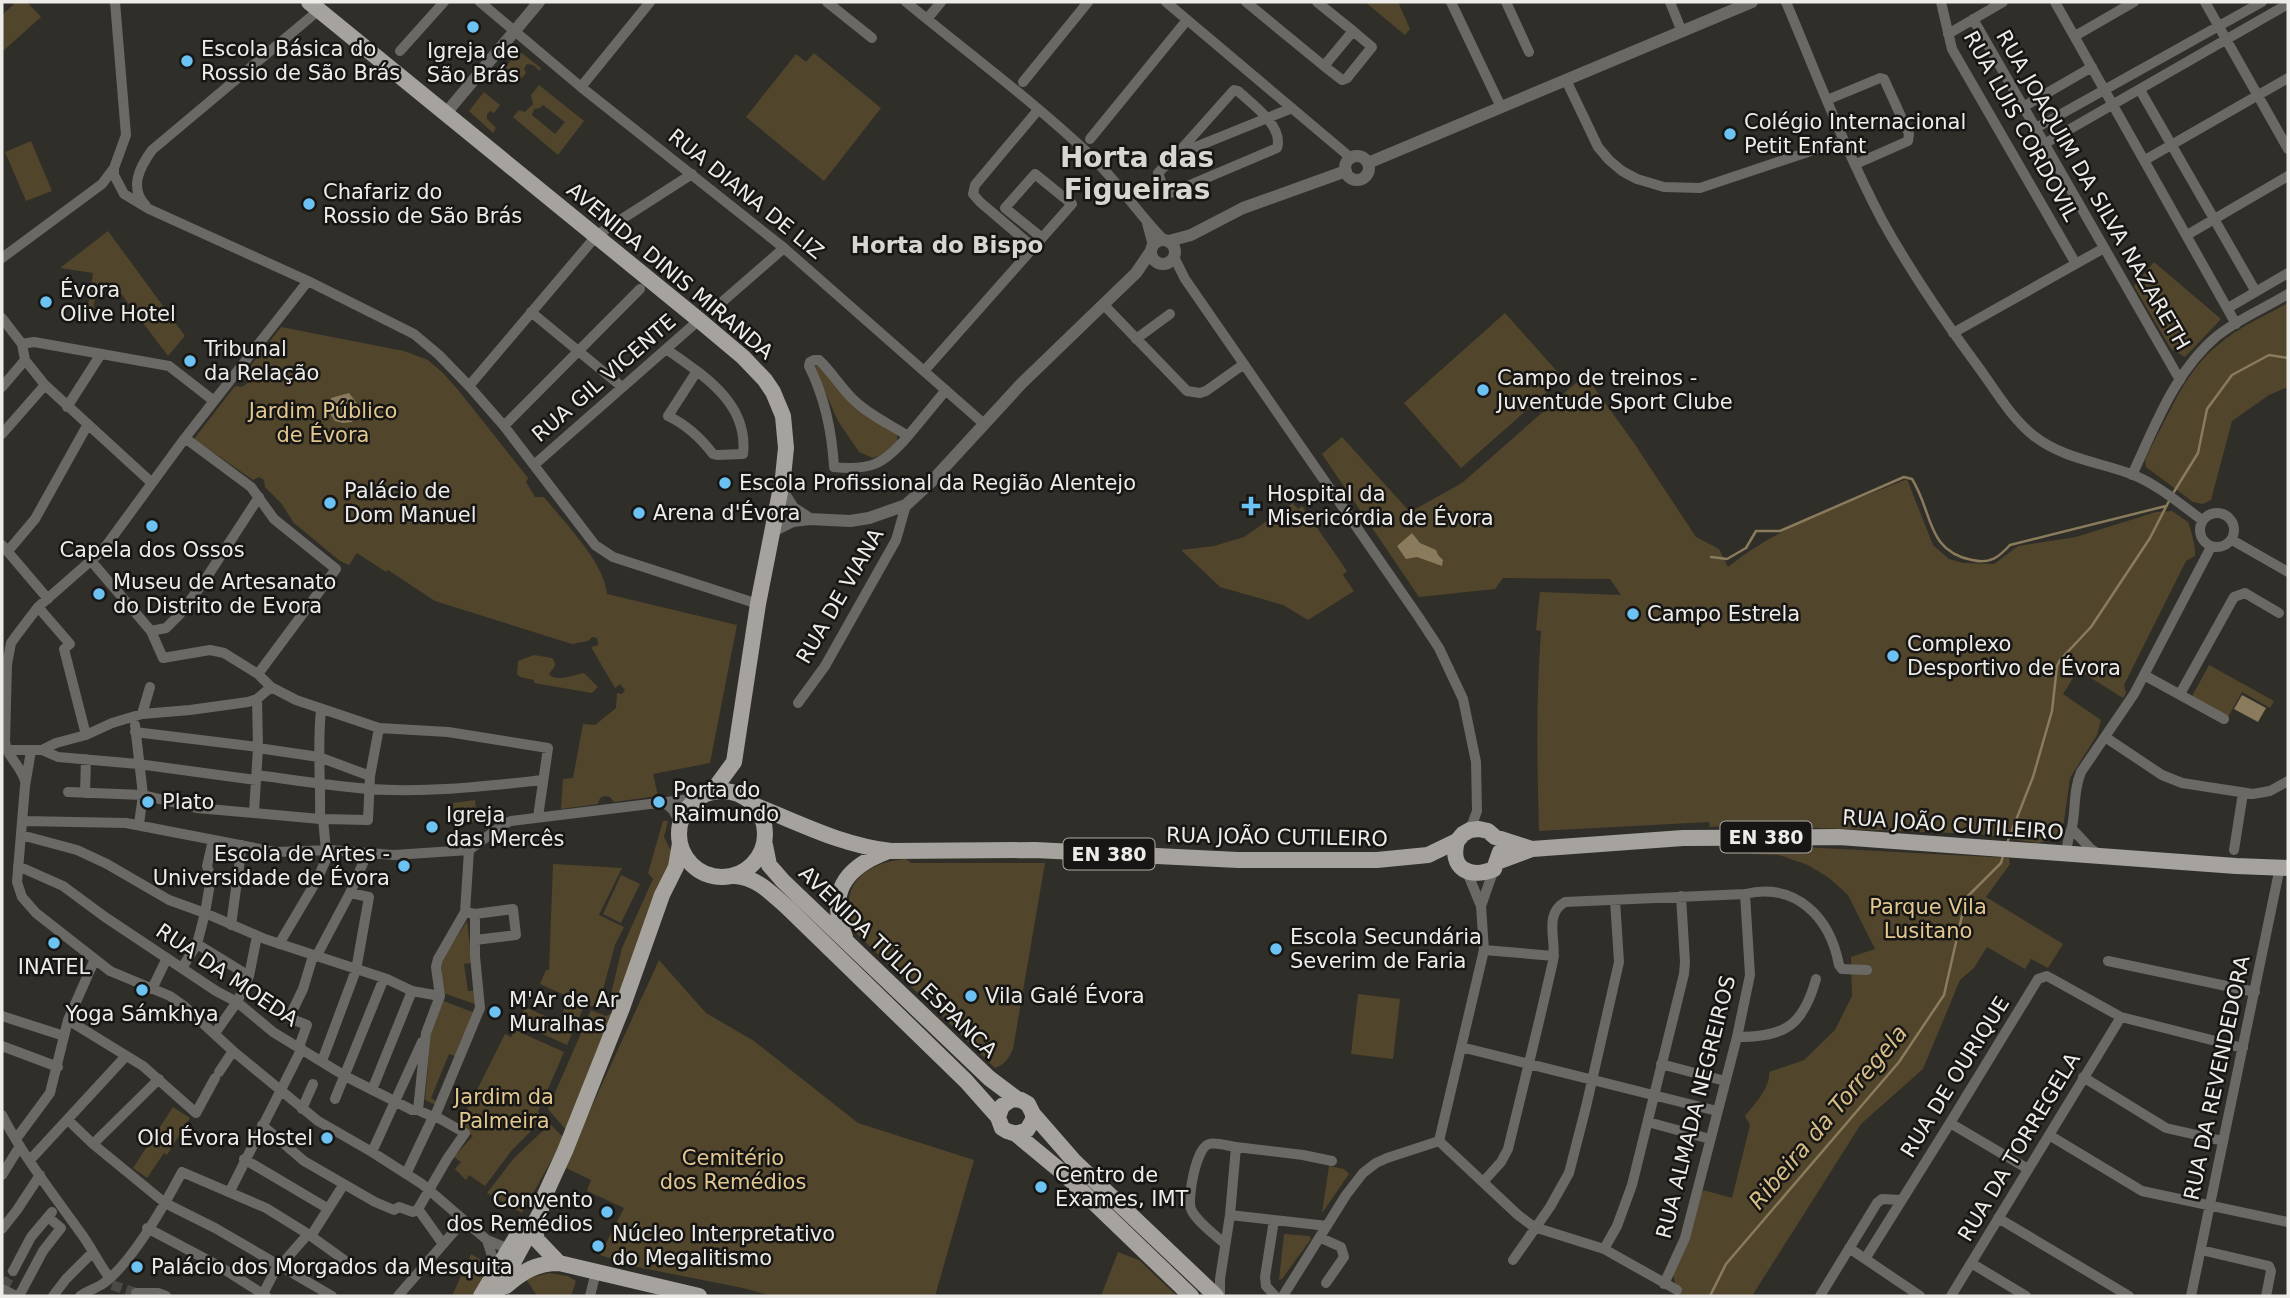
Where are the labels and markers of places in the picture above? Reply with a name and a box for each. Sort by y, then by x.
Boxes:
marker: Igreja de São Brás [465,19,481,35]
place label: Escola Básica do Rossio de São Brás [201,37,400,85]
place label: Igreja de São Brás [427,39,519,87]
marker: Escola Básica do Rossio de São Brás [179,53,195,69]
place label: Colégio Internacional Petit Enfant [1744,110,1966,158]
marker: Colégio Internacional Petit Enfant [1722,126,1738,142]
place label: Chafariz do Rossio de São Brás [323,180,522,228]
marker: Chafariz do Rossio de São Brás [301,196,317,212]
place label: Évora Olive Hotel [60,277,176,326]
marker: Évora Olive Hotel [38,294,54,310]
place label: Tribunal da Relação [203,337,319,385]
marker: Tribunal da Relação [182,353,198,369]
place label: Campo de treinos - Juventude Sport Clube [1495,366,1733,414]
marker: Campo de treinos - Juventude Sport Clube [1475,382,1491,398]
place label: Escola Profissional da Região Alentejo [739,471,1136,495]
marker: Escola Profissional da Região Alentejo [717,475,733,491]
place label: Palácio de Dom Manuel [344,479,477,527]
place label: Hospital da Misericórdia de Évora [1267,482,1494,530]
marker: Palácio de Dom Manuel [322,495,338,511]
marker: Hospital da Misericórdia de Évora [1241,496,1261,516]
place label: Arena d'Évora [653,500,800,525]
marker: Arena d'Évora [631,505,647,521]
marker: Capela dos Ossos [144,518,160,534]
place label: Capela dos Ossos [59,538,245,562]
place label: Museu de Artesanato do Distrito de Evora [113,570,336,618]
marker: Museu de Artesanato do Distrito de Evora [91,586,107,602]
place label: Campo Estrela [1647,602,1800,626]
marker: Campo Estrela [1625,606,1641,622]
place label: Complexo Desportivo de Évora [1907,632,2121,680]
marker: Complexo Desportivo de Évora [1885,648,1901,664]
place label: Porta do Raimundo [673,778,779,826]
place label: Plato [162,790,214,814]
marker: Plato [140,794,156,810]
marker: Porta do Raimundo [651,794,667,810]
place label: Igreja das Mercês [446,803,564,851]
marker: Igreja das Mercês [424,819,440,835]
place label: Escola de Artes - Universidade de Évora [153,842,390,890]
marker: Escola de Artes - Universidade de Évora [396,858,412,874]
place label: Escola Secundária Severim de Faria [1290,925,1482,973]
marker: INATEL [46,935,62,951]
marker: Escola Secundária Severim de Faria [1268,941,1284,957]
place label: INATEL [18,955,91,979]
marker: Yoga Sámkhya [134,982,150,998]
place label: Vila Galé Évora [985,983,1145,1008]
place label: M'Ar de Ar Muralhas [509,988,619,1036]
marker: Vila Galé Évora [963,988,979,1004]
place label: Yoga Sámkhya [64,1002,219,1026]
marker: M'Ar de Ar Muralhas [487,1004,503,1020]
place label: Old Évora Hostel [137,1125,313,1150]
marker: Old Évora Hostel [319,1130,335,1146]
place label: Centro de Exames, IMT [1055,1163,1189,1211]
marker: Centro de Exames, IMT [1033,1179,1049,1195]
place label: Convento dos Remédios [446,1188,593,1236]
marker: Convento dos Remédios [599,1204,615,1220]
place label: Núcleo Interpretativo do Megalitismo [612,1222,835,1270]
marker: Núcleo Interpretativo do Megalitismo [590,1238,606,1254]
place label: Palácio dos Morgados da Mesquita [151,1255,513,1279]
marker: Palácio dos Morgados da Mesquita [129,1259,145,1275]

